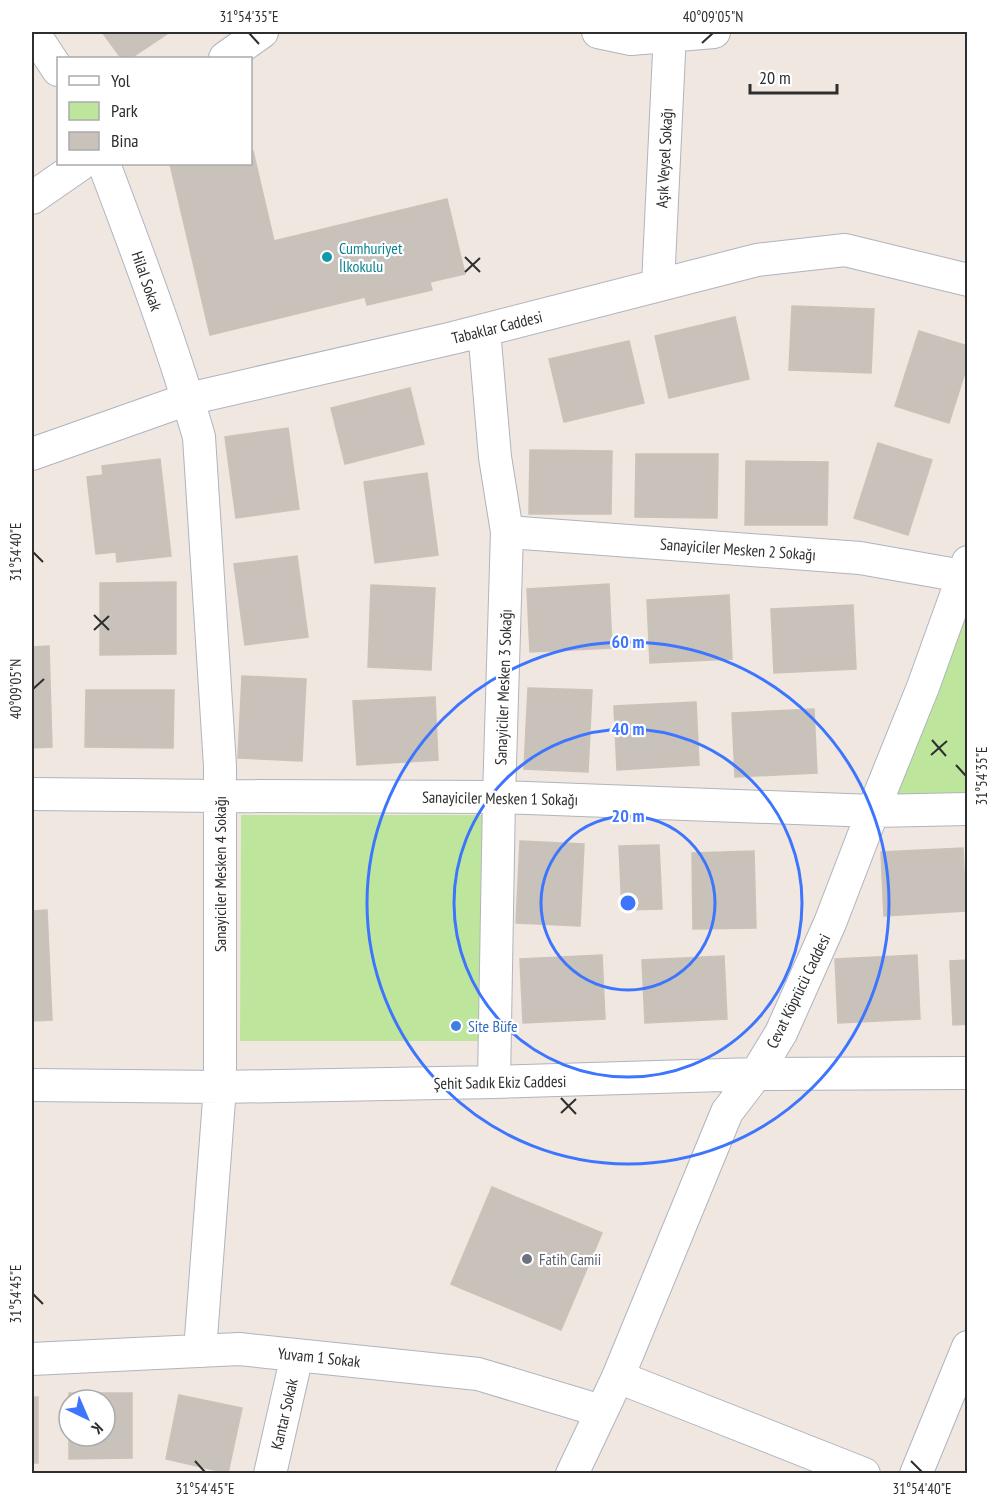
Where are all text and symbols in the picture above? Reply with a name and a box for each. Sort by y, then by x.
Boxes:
text: 31°54'35"E [219,7,279,26]
text: 40°09'05"N [683,7,743,26]
legend [57,57,252,165]
scale bar [750,57,837,95]
text: 20 m [759,66,791,89]
text: Yol [111,69,131,92]
text: Park [111,99,138,122]
street label: Aşık Veysel Sokağı [651,107,677,209]
text: Bina [111,129,139,152]
place label: Cumhuriyet İlkokulu [339,238,403,276]
street label: Hilal Sokak [127,248,167,314]
marker: Cumhuriyet İlkokulu [320,250,334,264]
street label: Tabaklar Caddesi [450,306,544,348]
text: 31°54'40"E [6,522,25,582]
street label: Sanayiciler Mesken 2 Sokağı [659,534,817,564]
street label: Sanayiciler Mesken 3 Sokağı [490,609,516,765]
text: 60 m [612,630,644,653]
text: 40°09'05"N [6,659,25,719]
text: 40 m [612,717,644,740]
text: 31°54'35"E [972,746,991,806]
street label: Sanayiciler Mesken 1 Sokağı [422,787,578,809]
street label: Sanayiciler Mesken 4 Sokağı [210,796,230,952]
text: 20 m [612,804,644,827]
centre of rings [618,893,638,913]
street label: Cevat Köprücü Caddesi [762,930,834,1052]
place label: Site Büfe [468,1016,518,1036]
marker: Site Büfe [449,1019,463,1033]
street label: Şehit Sadık Ekiz Caddesi [433,1071,567,1093]
place label: Fatih Camii [539,1249,601,1269]
marker: Fatih Camii [520,1252,534,1266]
text: 31°54'45"E [6,1264,25,1324]
street label: Yuvam 1 Sokak [277,1343,362,1371]
street label: Kantar Sokak [266,1376,302,1451]
north arrow [57,1388,117,1448]
text: K [87,1419,107,1439]
text: 31°54'45"E [175,1479,235,1498]
text: 31°54'40"E [892,1479,952,1498]

